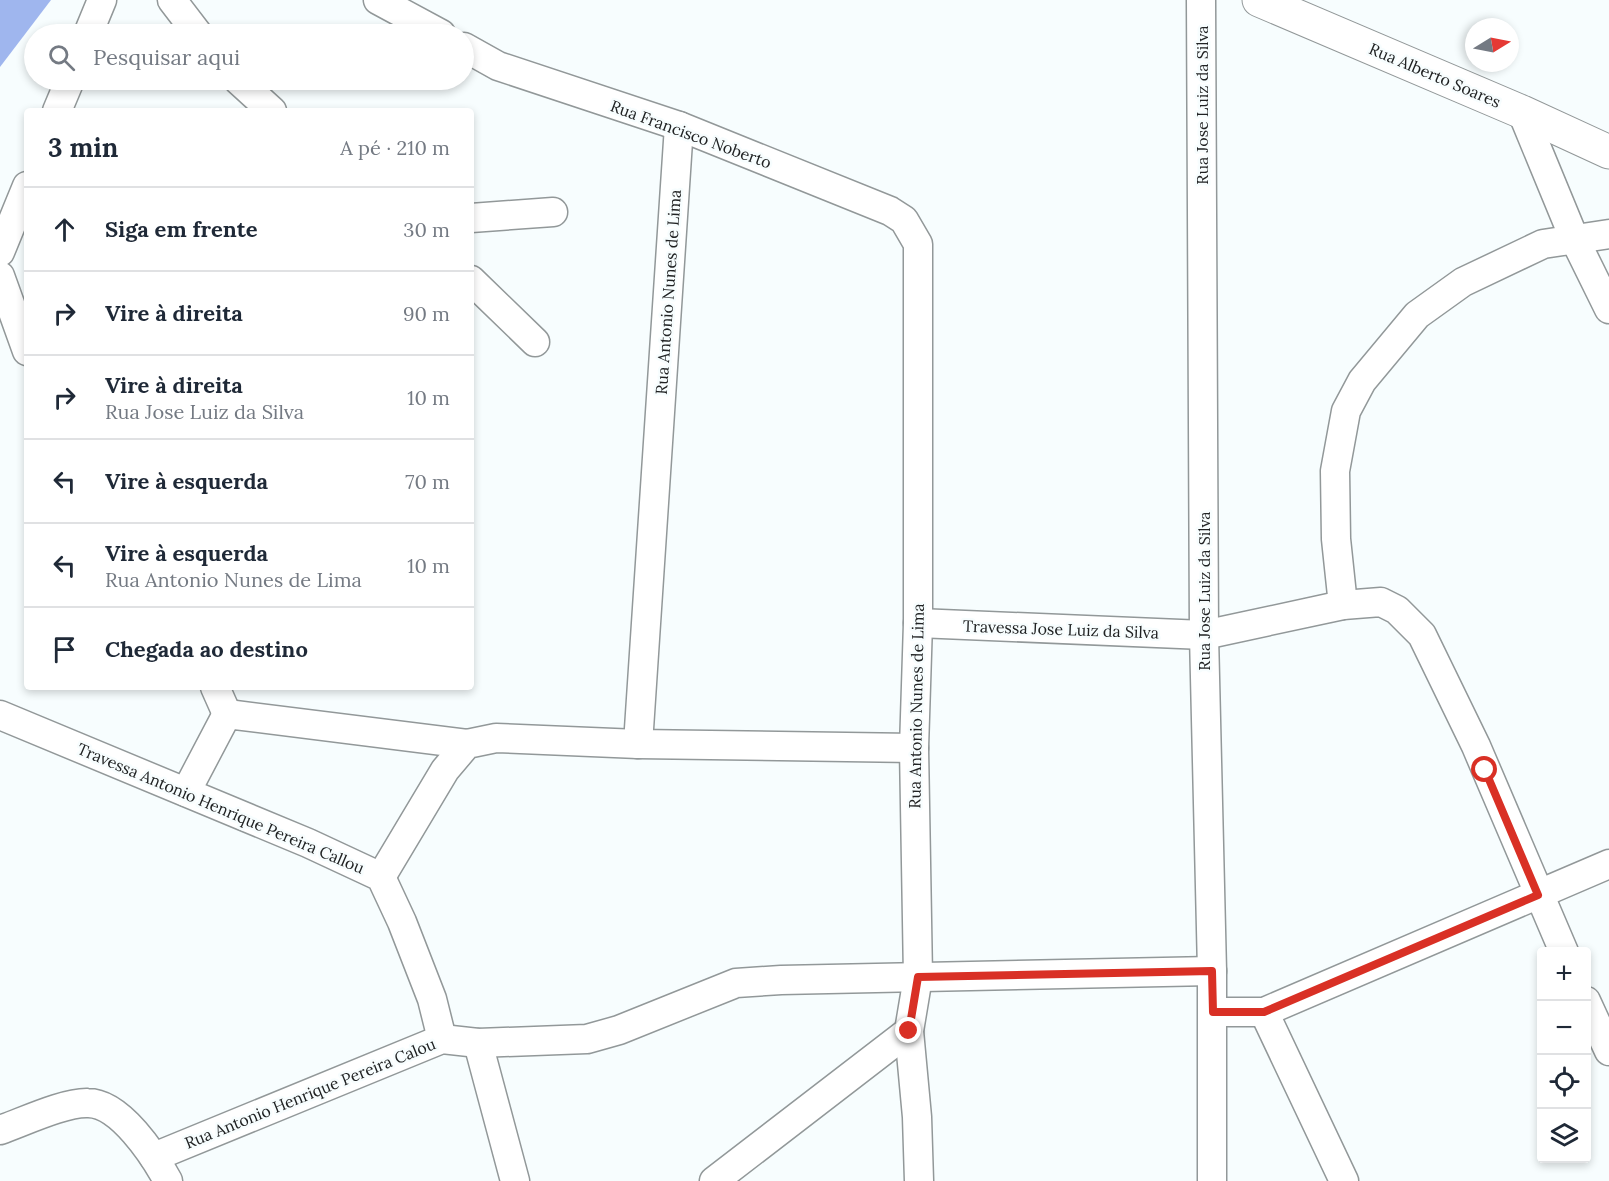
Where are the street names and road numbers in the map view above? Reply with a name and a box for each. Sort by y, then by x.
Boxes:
street label: Rua Jose Luiz da Silva [1192,25,1212,185]
street label: Rua Alberto Soares [1366,38,1504,112]
street label: Rua Francisco Noberto [608,96,774,172]
street label: Rua Antonio Nunes de Lima [651,189,685,395]
street label: Rua Jose Luiz da Silva [1194,511,1214,671]
street label: Rua Antonio Nunes de Lima [904,603,928,809]
street label: Travessa Jose Luiz da Silva [963,616,1159,642]
street label: Travessa Antonio Henrique Pereira Callou [74,738,368,878]
street label: Rua Antonio Henrique Pereira Calou [182,1033,439,1153]

